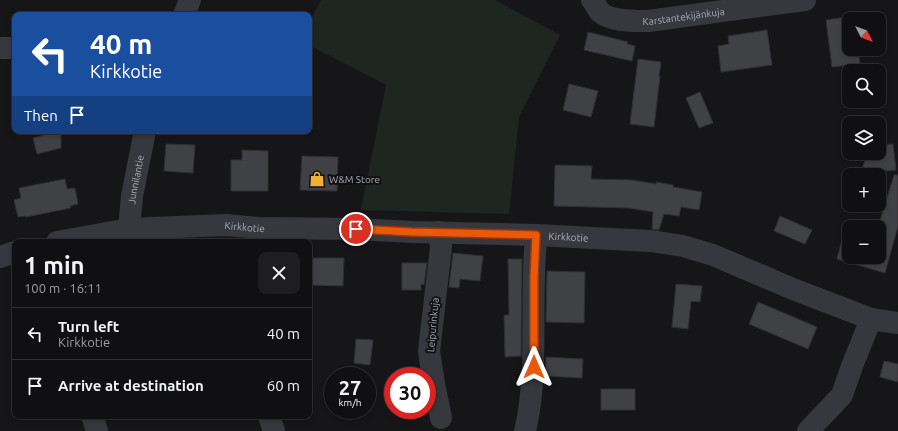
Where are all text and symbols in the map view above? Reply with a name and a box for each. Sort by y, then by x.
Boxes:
street label: Karstantekijänkuja [643,5,725,27]
north arrow [842,12,886,56]
map controls [842,12,886,264]
icon: left [24,28,76,80]
text: 40 m [90,28,152,59]
text: Kirkkotie [90,61,162,81]
button: search [842,64,886,108]
icon: arrive [66,104,88,126]
text: Then [24,107,58,124]
button: layers [842,116,886,160]
street label: Junnilantie [126,154,146,205]
button: + [842,168,886,212]
shop icon: W&M Store [308,170,326,188]
place label: W&M Store [329,174,380,185]
pin [339,212,373,246]
icon: arrive [345,218,367,240]
street label: Kirkkotie [224,219,265,234]
button: − [842,220,886,264]
street label: Kirkkotie [548,230,589,243]
text: 1 min [24,252,85,279]
button: close [258,252,300,294]
text: 100 m · 16:11 [24,281,102,295]
street label: Leipurinkuja [425,297,441,353]
text: Turn left [58,318,119,335]
icon: left [24,323,46,345]
text: 40 m [267,325,300,342]
text: Kirkkotie [58,335,110,349]
position arrow [513,346,555,388]
speed limit sign: 30 [384,367,436,419]
icon: arrive [24,375,46,397]
text: 27 [339,376,361,399]
text: Arrive at destination [58,377,204,394]
text: 60 m [267,377,300,394]
text: km/h [338,397,362,408]

